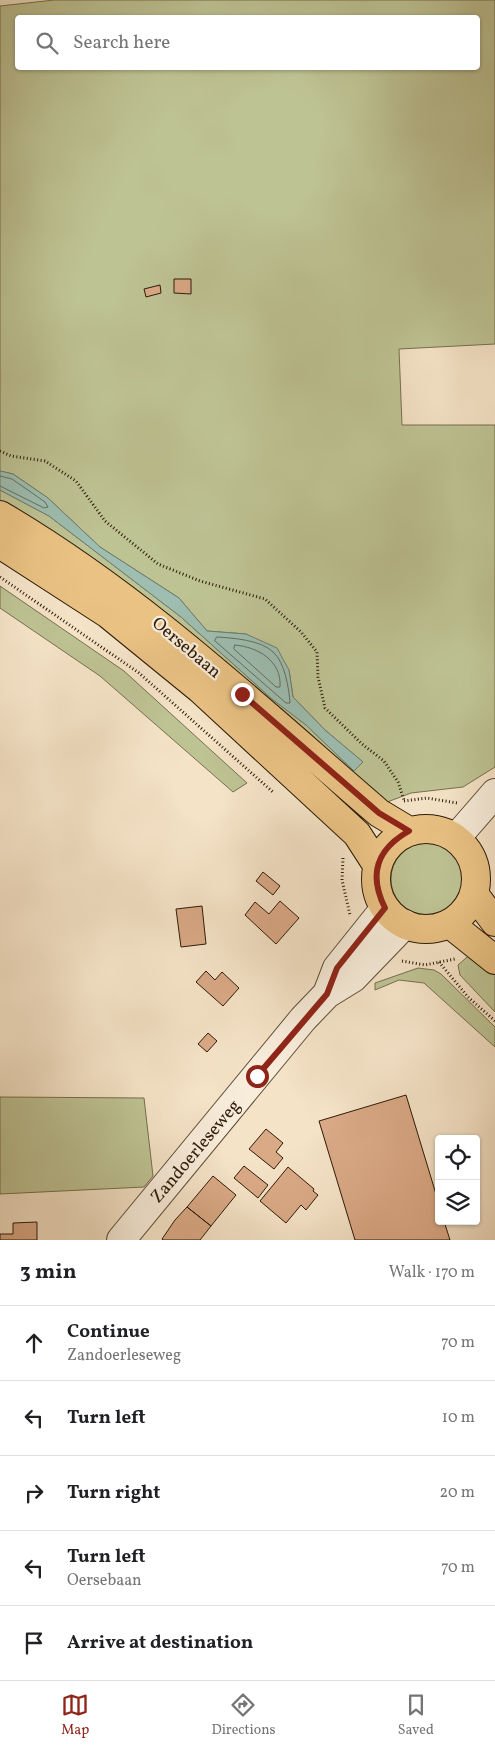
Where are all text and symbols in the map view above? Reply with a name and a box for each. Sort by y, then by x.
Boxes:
search box [15,15,480,70]
icon: search [33,29,61,57]
text: Search here [73,30,170,56]
street label: Oersebaan [146,612,226,685]
route end [231,683,254,706]
route start [246,1065,269,1088]
street label: Zandoerleseweg [145,1095,247,1209]
map controls [435,1135,480,1225]
button: locate [435,1135,480,1180]
button: layers [435,1180,480,1225]
text: 3 min [20,1258,76,1287]
text: Walk · 170 m [389,1262,475,1284]
text: Continue [67,1319,150,1345]
icon: ahead [20,1329,48,1357]
text: 70 m [441,1332,475,1354]
text: Zandoerleseweg [67,1345,181,1367]
icon: left [20,1404,48,1432]
text: Turn left [67,1405,146,1431]
text: 10 m [442,1407,475,1429]
icon: right [20,1479,48,1507]
text: Turn right [67,1480,160,1506]
text: 20 m [440,1482,475,1504]
text: Turn left [67,1544,146,1570]
icon: left [20,1554,48,1582]
text: 70 m [441,1557,475,1579]
text: Oersebaan [67,1570,142,1592]
icon: arrive [20,1629,48,1657]
text: Arrive at destination [67,1630,253,1656]
tab: Map [61,1691,89,1740]
tab: Directions [211,1691,276,1740]
tab: Saved [398,1691,434,1740]

